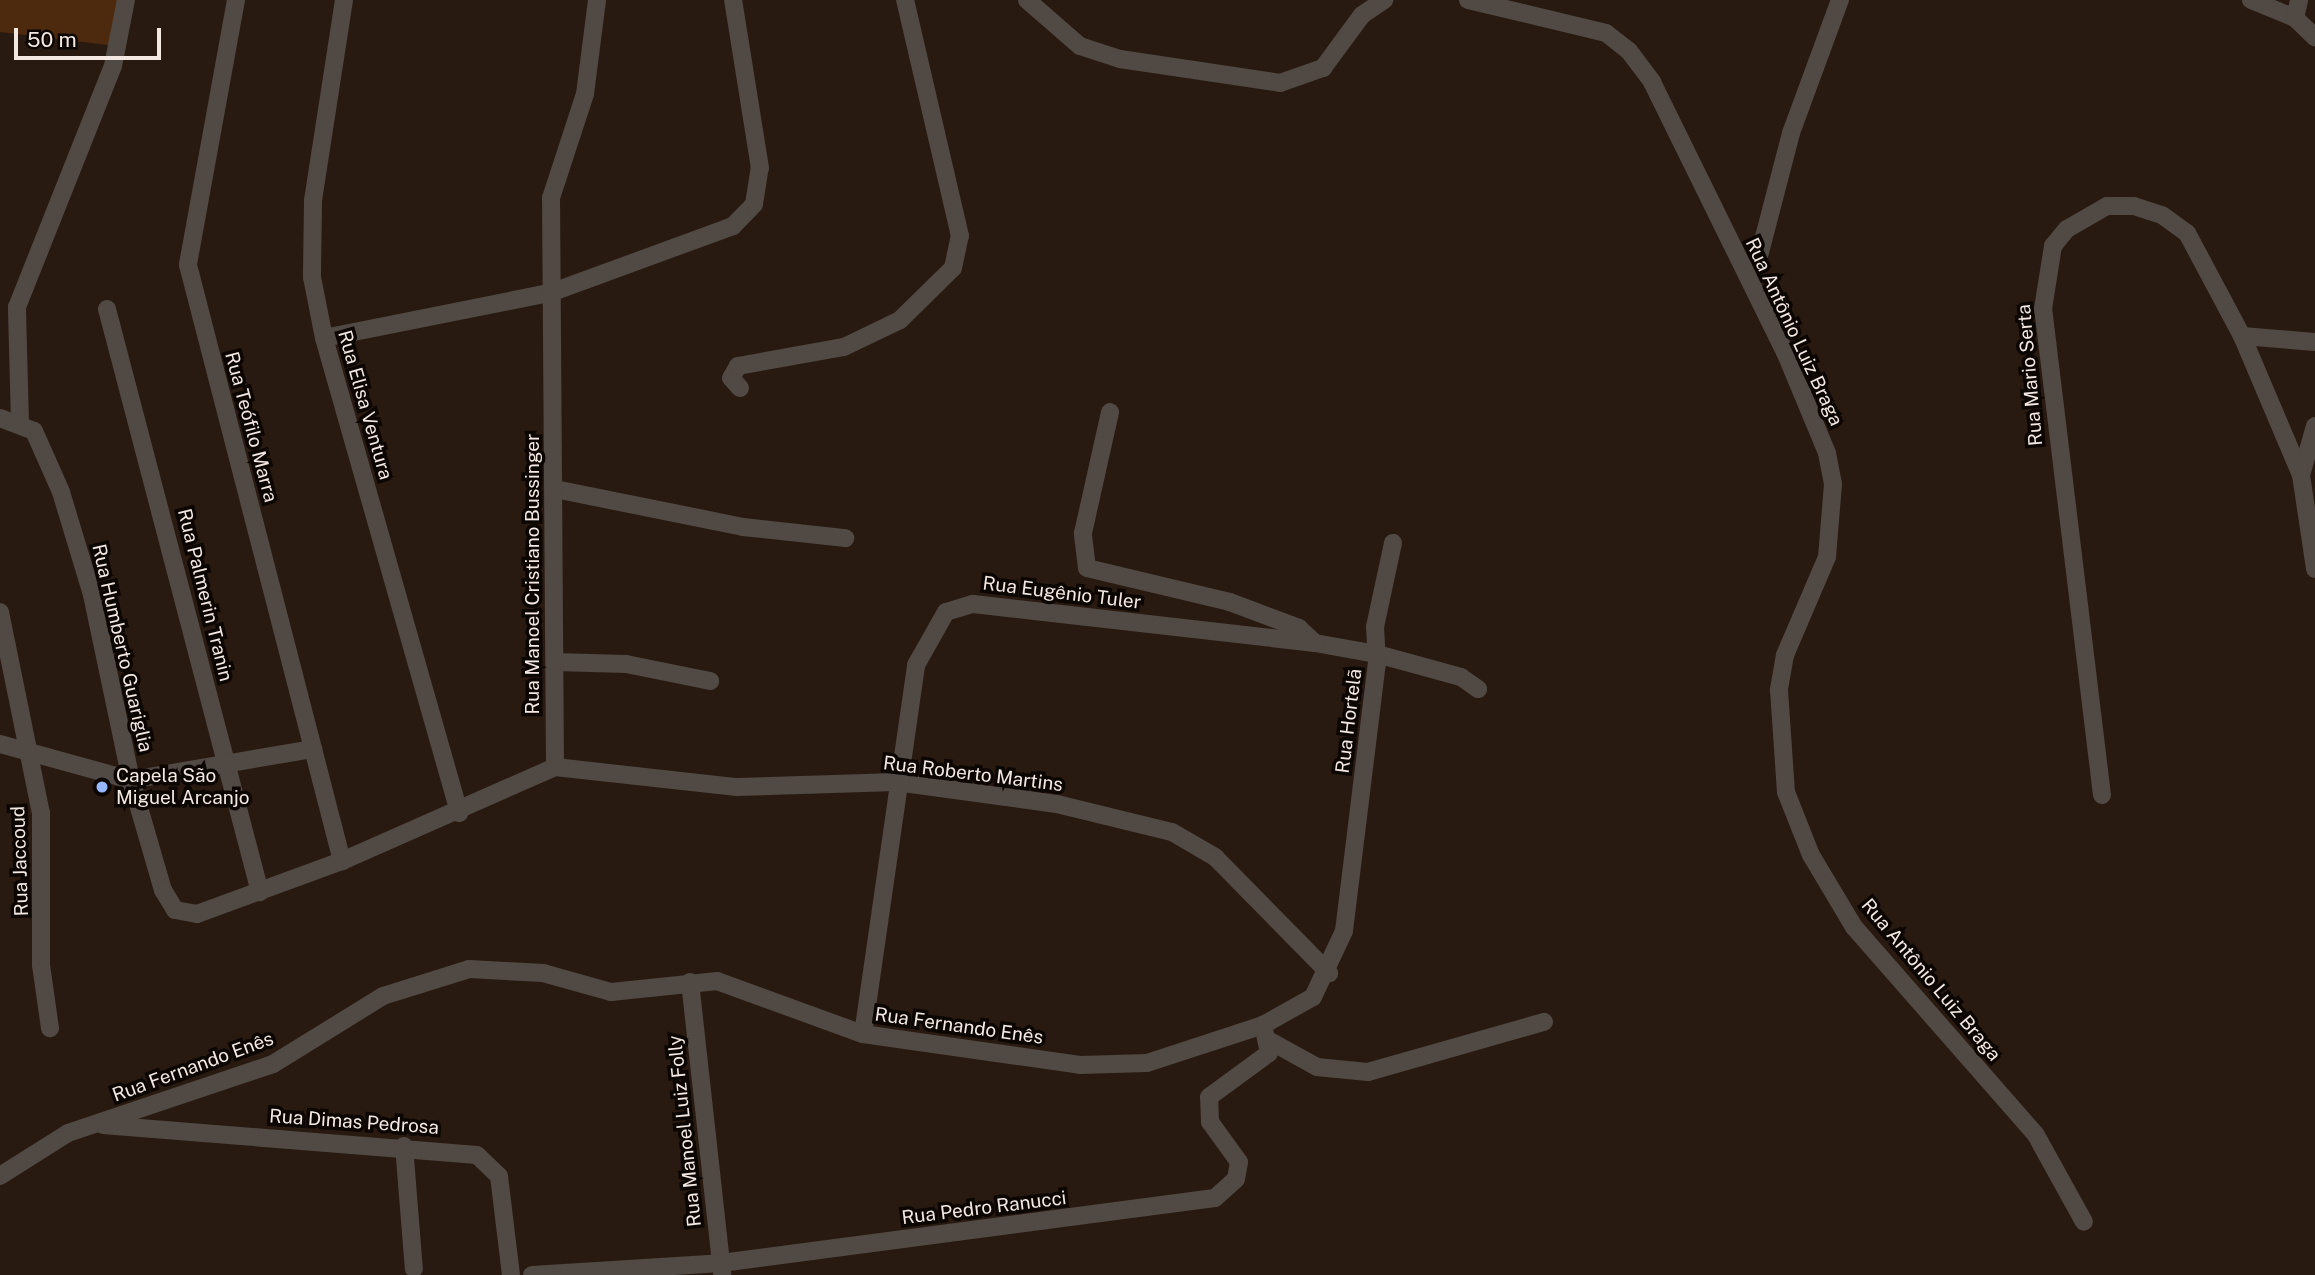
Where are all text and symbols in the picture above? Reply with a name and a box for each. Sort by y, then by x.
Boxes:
scale bar [18,14,164,58]
text: 50 m [27,27,77,52]
street label: Rua Antônio Luiz Braga [1740,234,1848,430]
street label: Rua Mario Serta [2012,303,2048,447]
street label: Rua Elisa Ventura [333,327,397,483]
street label: Rua Teófilo Marra [220,349,282,505]
street label: Rua Manoel Cristiano Bussinger [522,434,544,714]
street label: Rua Palmerin Tranin [173,506,237,684]
street label: Rua Humberto Guariglia [87,542,157,754]
street label: Rua Eugênio Tuler [981,572,1143,614]
street label: Rua Hortelã [1331,667,1367,775]
street label: Rua Roberto Martins [882,752,1064,796]
place label: Capela São Miguel Arcanjo [116,765,249,809]
marker: Capela São Miguel Arcanjo [94,779,110,795]
street label: Rua Jaccoud [7,805,33,917]
street label: Rua Antônio Luiz Braga [1856,894,2006,1066]
street label: Rua Fernando Enês [873,1003,1045,1049]
street label: Rua Fernando Enês [109,1027,277,1107]
street label: Rua Manoel Luiz Folly [664,1034,706,1228]
street label: Rua Dimas Pedrosa [268,1105,440,1139]
street label: Rua Pedro Ranucci [900,1187,1068,1229]

